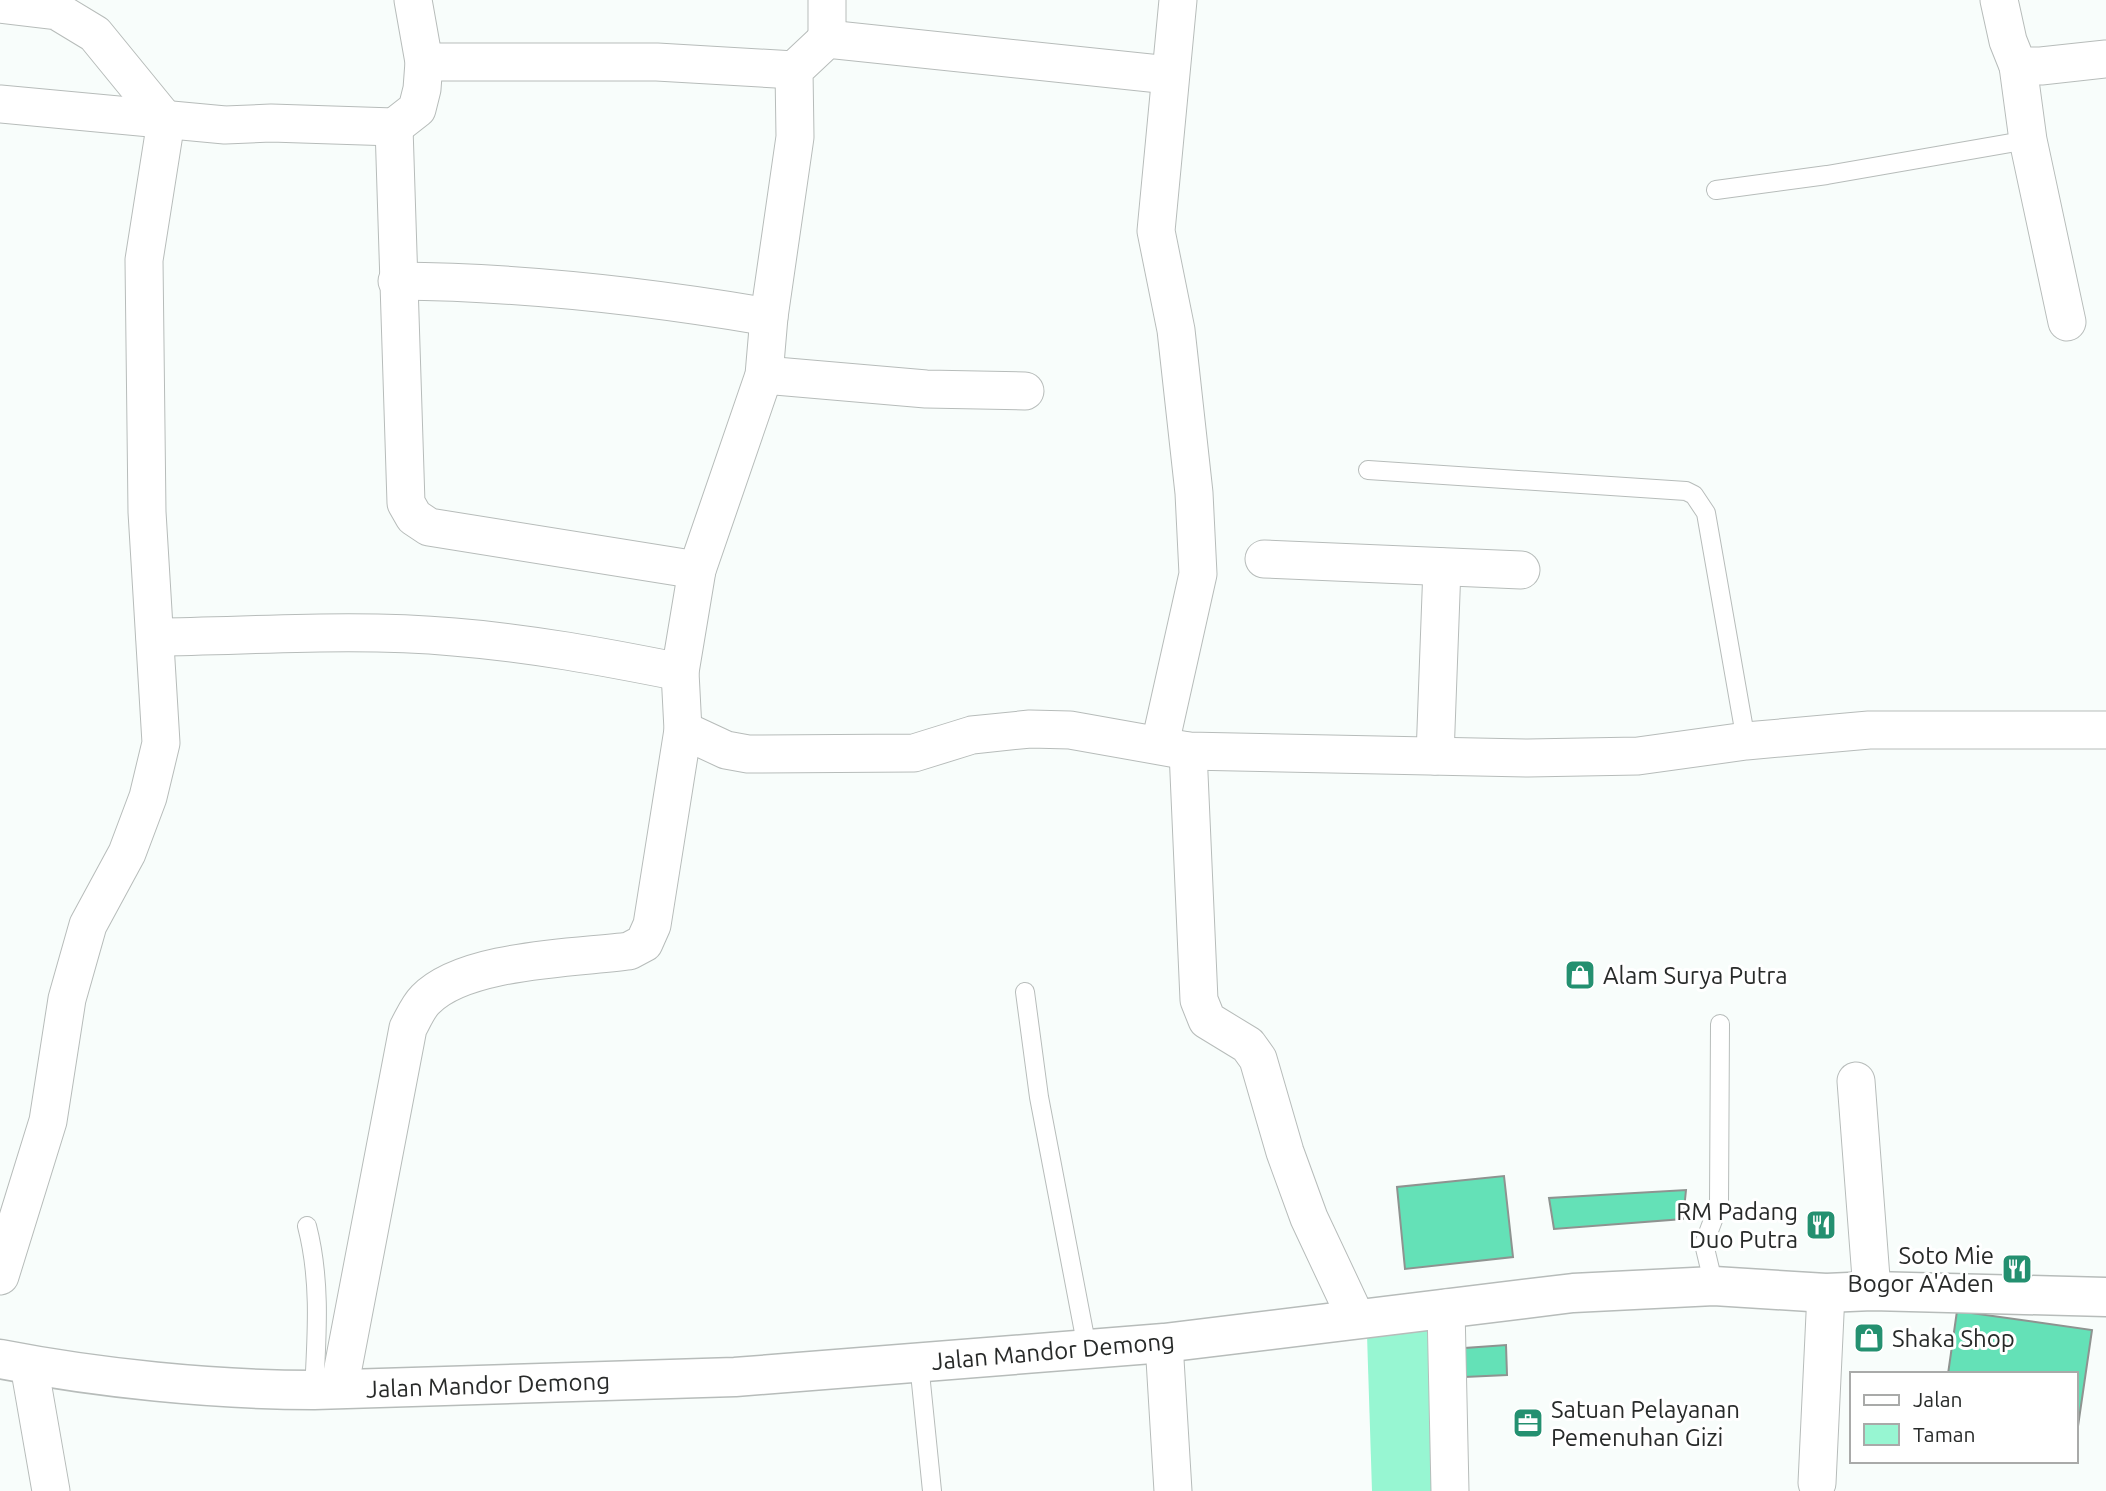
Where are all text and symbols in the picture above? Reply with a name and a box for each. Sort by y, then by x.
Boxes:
shop icon: Alam Surya Putra [1563,958,1597,992]
place label: Alam Surya Putra [1603,962,1788,989]
place label: RM Padang Duo Putra [1676,1198,1798,1253]
restaurant icon: RM Padang Duo Putra [1804,1208,1838,1242]
place label: Soto Mie Bogor A'Aden [1847,1242,1994,1297]
restaurant icon: Soto Mie Bogor A'Aden [2000,1252,2034,1286]
shop icon: Shaka Shop [1852,1321,1886,1355]
place label: Shaka Shop [1892,1325,2015,1352]
street label: Jalan Mandor Demong [930,1327,1176,1375]
street label: Jalan Mandor Demong [366,1367,610,1403]
legend [1850,1372,2078,1463]
text: Jalan [1913,1387,1962,1411]
place label: Satuan Pelayanan Pemenuhan Gizi [1551,1396,1740,1451]
office icon: Satuan Pelayanan Pemenuhan Gizi [1511,1406,1545,1440]
text: Taman [1913,1422,1976,1446]

